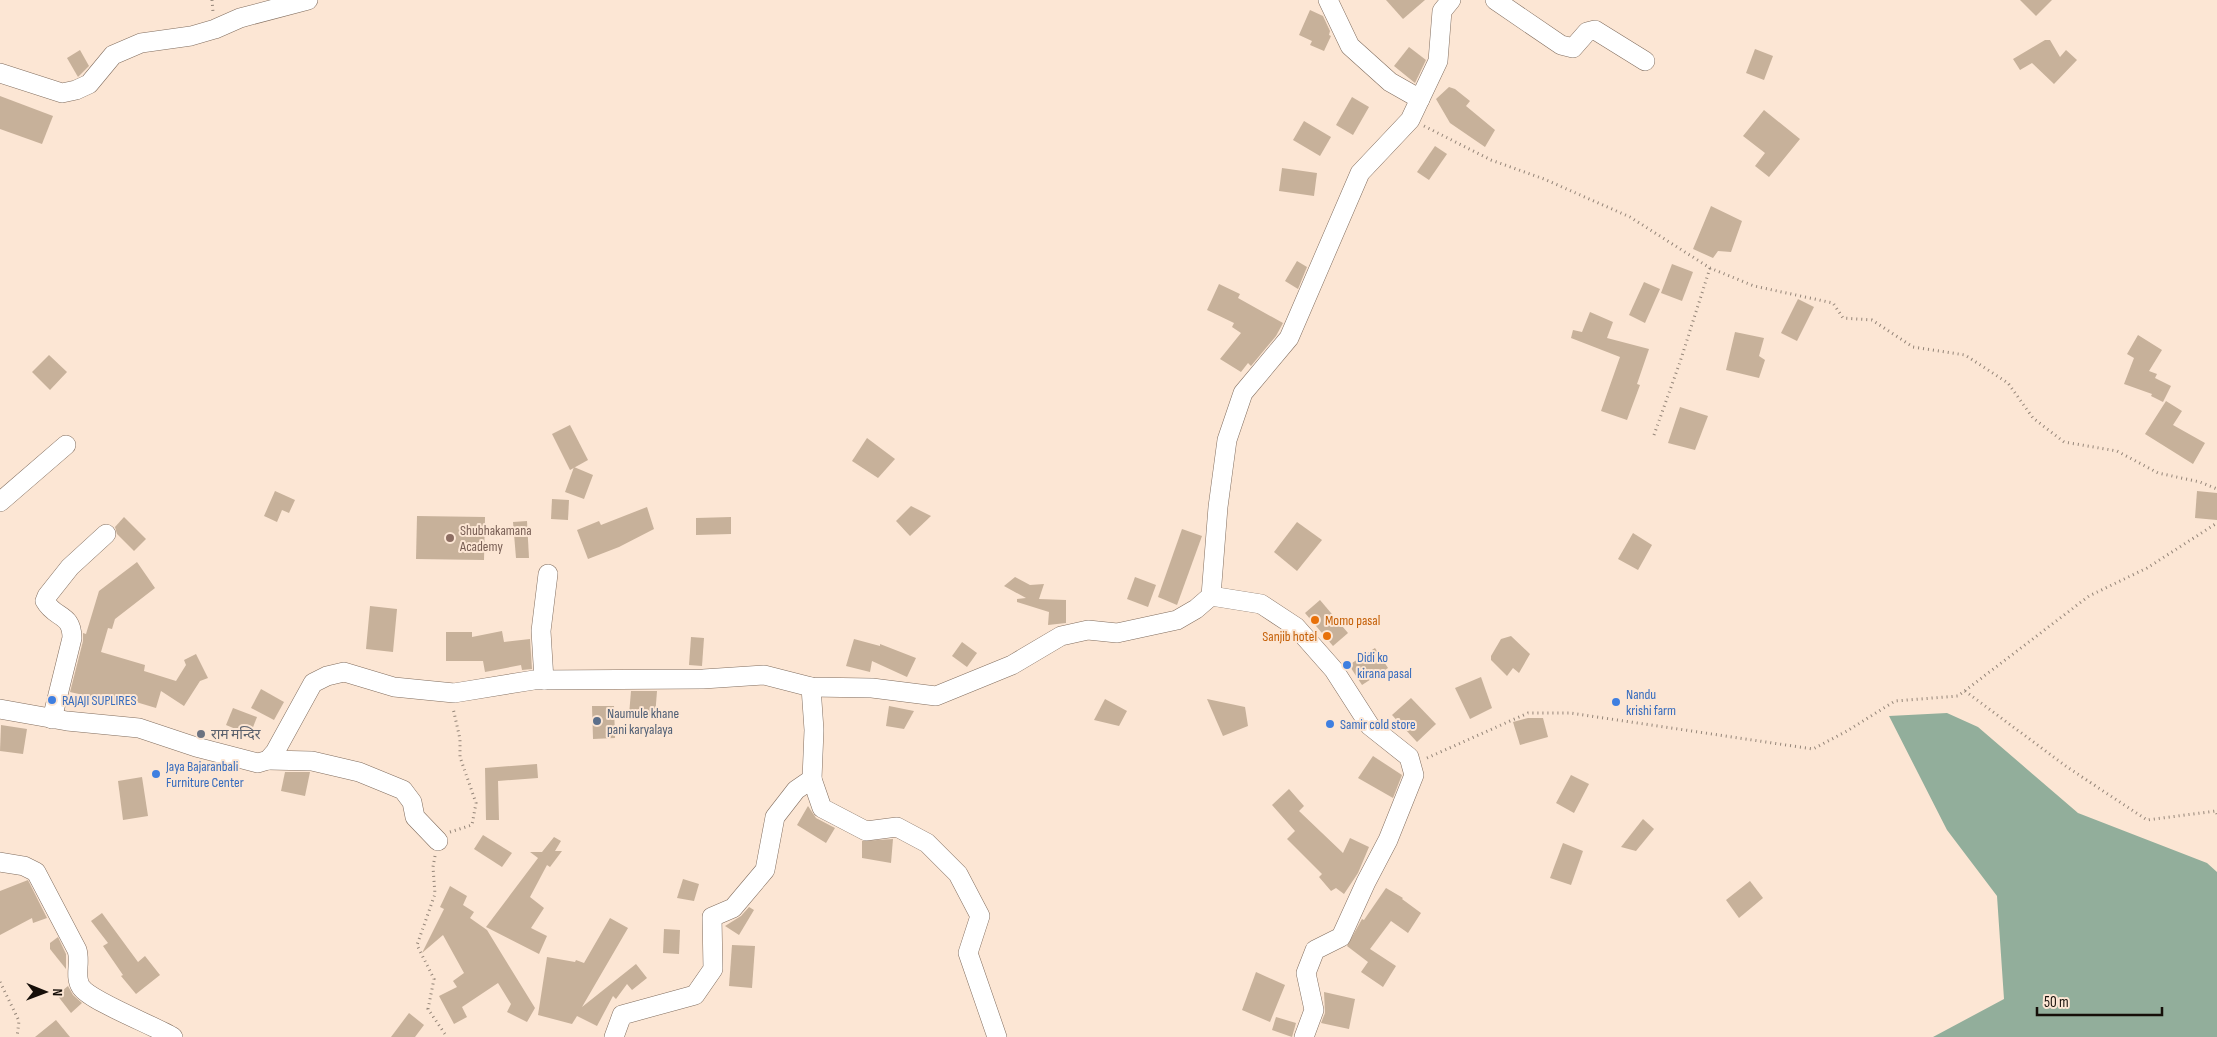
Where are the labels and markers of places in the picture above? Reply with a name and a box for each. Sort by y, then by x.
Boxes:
place label: Shubhakamana Academy [459,522,532,555]
marker: Shubhakamana Academy [444,532,456,544]
place label: Momo pasal [1325,612,1380,629]
marker: Momo pasal [1309,614,1321,626]
place label: Sanjib hotel [1262,628,1317,645]
marker: Sanjib hotel [1321,630,1333,642]
place label: Didi ko kirana pasal [1357,649,1412,682]
marker: Didi ko kirana pasal [1341,659,1353,671]
place label: Nandu krishi farm [1626,686,1676,719]
place label: RAJAJI SUPLIRES [62,692,137,709]
marker: RAJAJI SUPLIRES [46,694,58,706]
marker: Nandu krishi farm [1610,696,1622,708]
place label: Naumule khane pani karyalaya [607,705,679,738]
marker: Naumule khane pani karyalaya [591,715,603,727]
place label: Samir cold store [1340,716,1416,733]
marker: Samir cold store [1324,718,1336,730]
place label: राम मन्दिर [211,726,261,743]
marker: राम मन्दिर [195,728,207,740]
place label: Jaya Bajaranbali Furniture Center [165,758,244,791]
marker: Jaya Bajaranbali Furniture Center [150,768,162,780]

